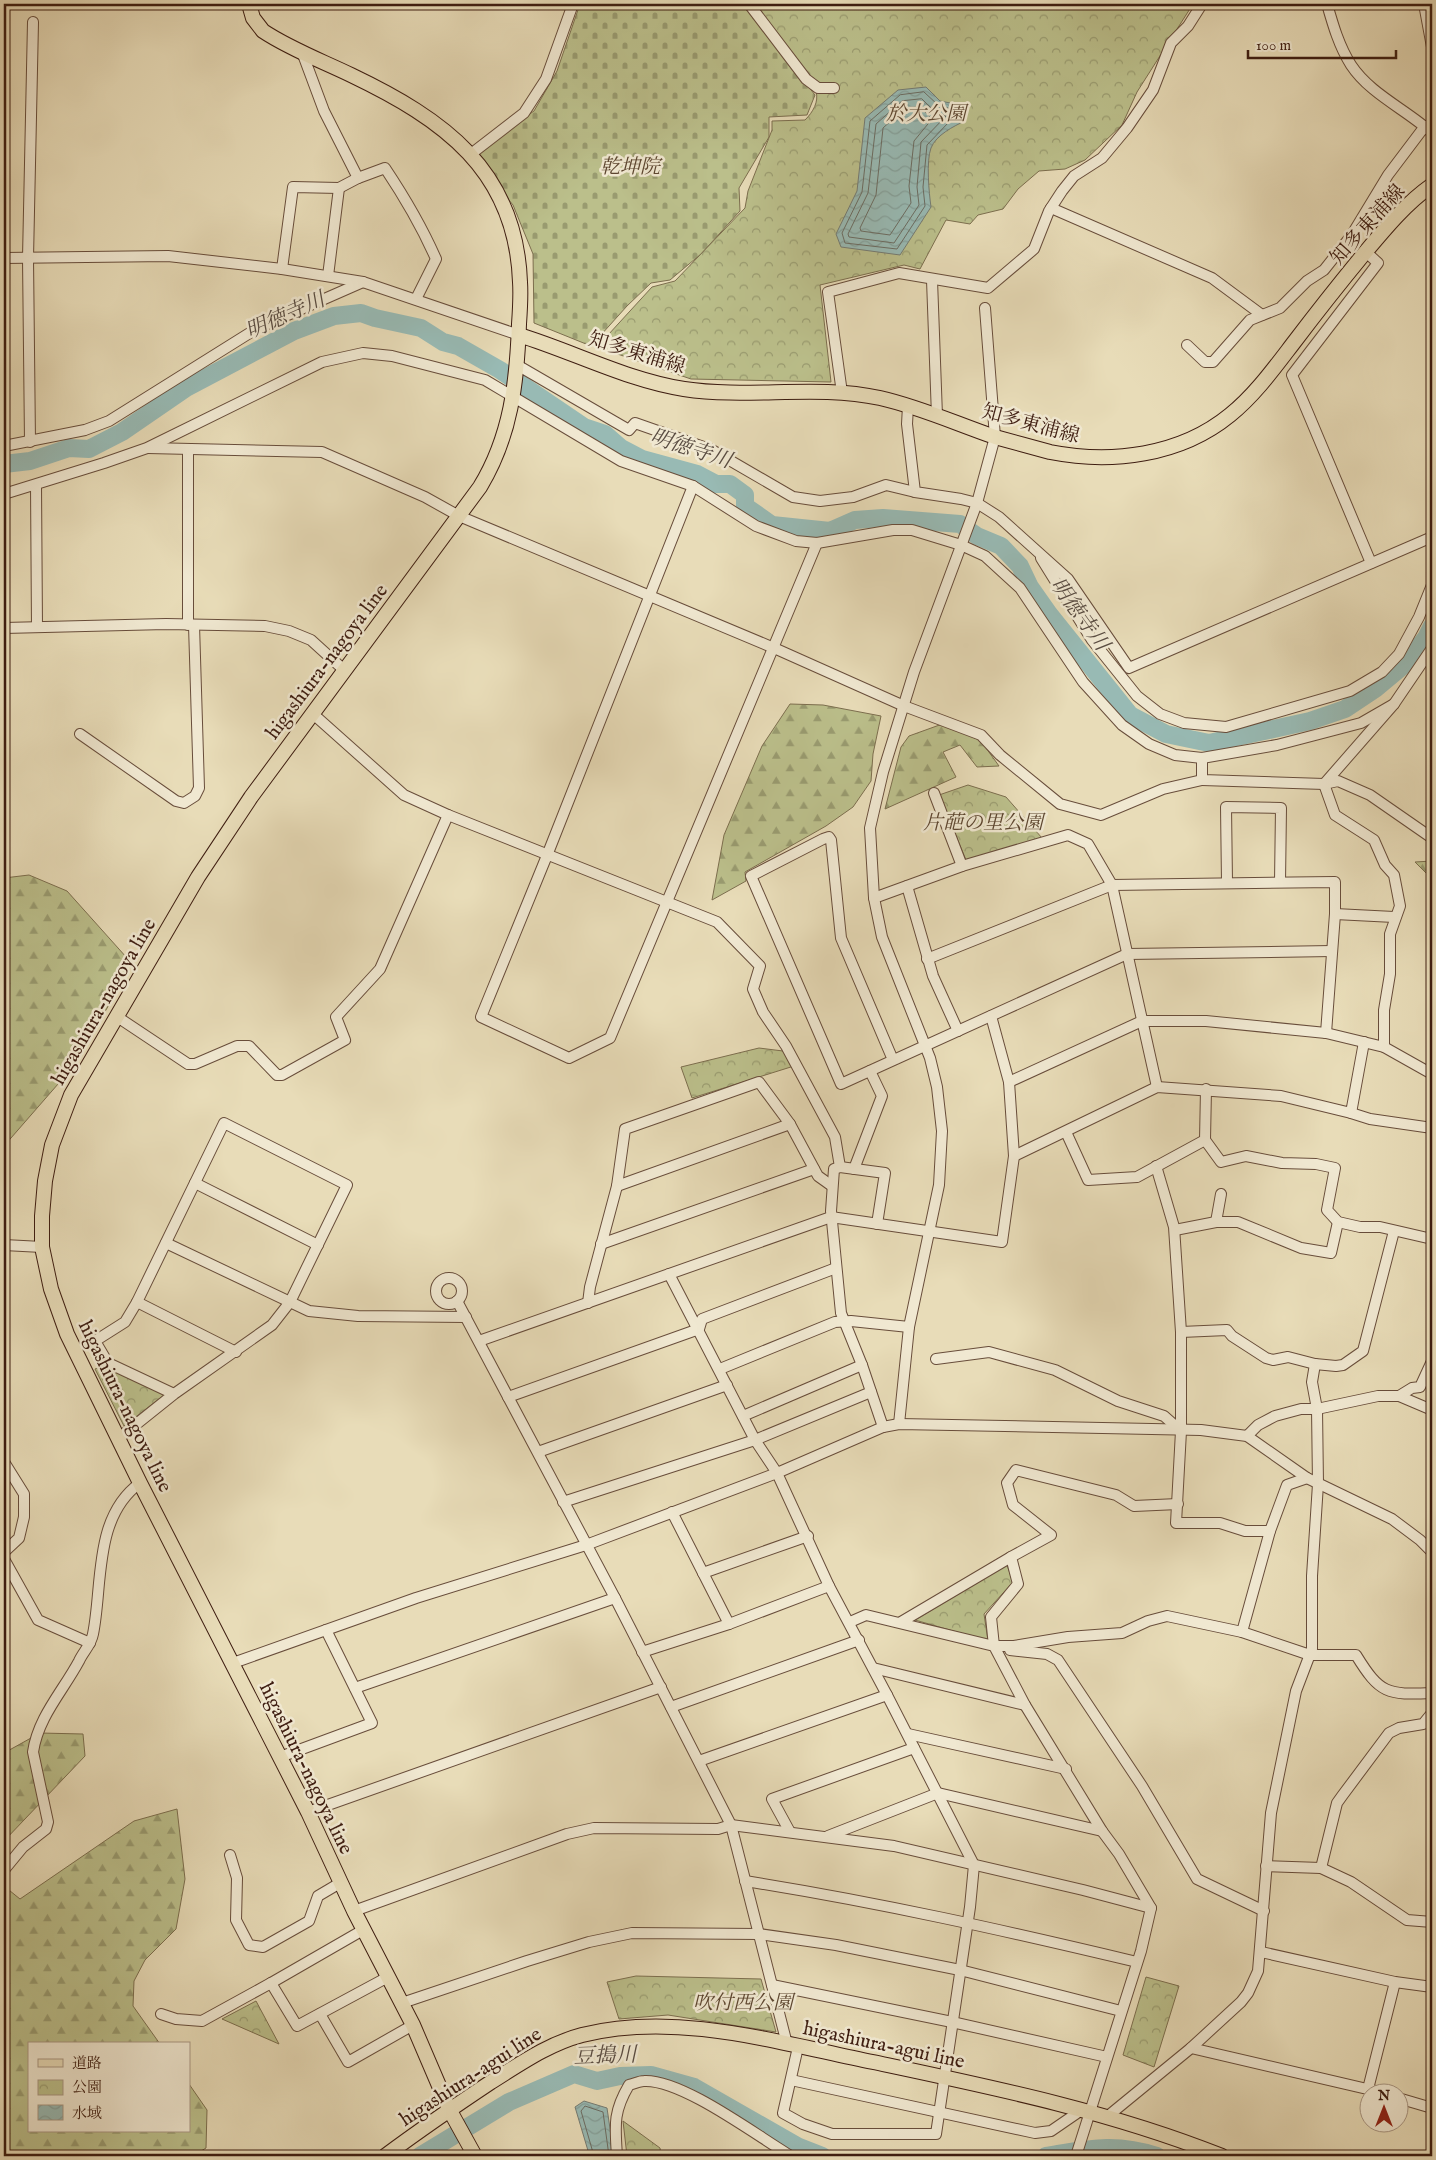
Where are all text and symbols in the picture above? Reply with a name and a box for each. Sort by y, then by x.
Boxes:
scale bar [1248,28,1396,60]
text: 100 m [1256,36,1292,55]
park label: 於大公園 [886,102,969,127]
park label: 乾坤院 [600,155,663,180]
street label: 知多東浦線 [1325,179,1411,271]
water label: 明徳寺川 [242,286,331,346]
street label: 知多東浦線 [585,327,688,380]
street label: 知多東浦線 [979,399,1082,449]
water label: 明徳寺川 [646,424,737,476]
water label: 明徳寺川 [1043,573,1116,658]
street label: higashiura-nagoya line [261,579,394,745]
park label: 片葩の里公園 [923,811,1046,836]
street label: higashiura-nagoya line [46,914,162,1089]
street label: higashiura-nagoya line [72,1317,177,1497]
street label: higashiura-nagoya line [253,1679,358,1859]
park label: 吹付西公園 [693,1991,796,2016]
street label: higashiura-agui line [801,2016,967,2075]
street label: higashiura-agui line [395,2022,547,2132]
legend [28,2042,190,2132]
water label: 豆搗川 [573,2042,639,2071]
text: 道路 [72,2054,102,2073]
text: 公園 [72,2078,102,2097]
north arrow [1358,2082,1408,2132]
text: N [1377,2087,1390,2105]
text: 水域 [72,2104,102,2123]

